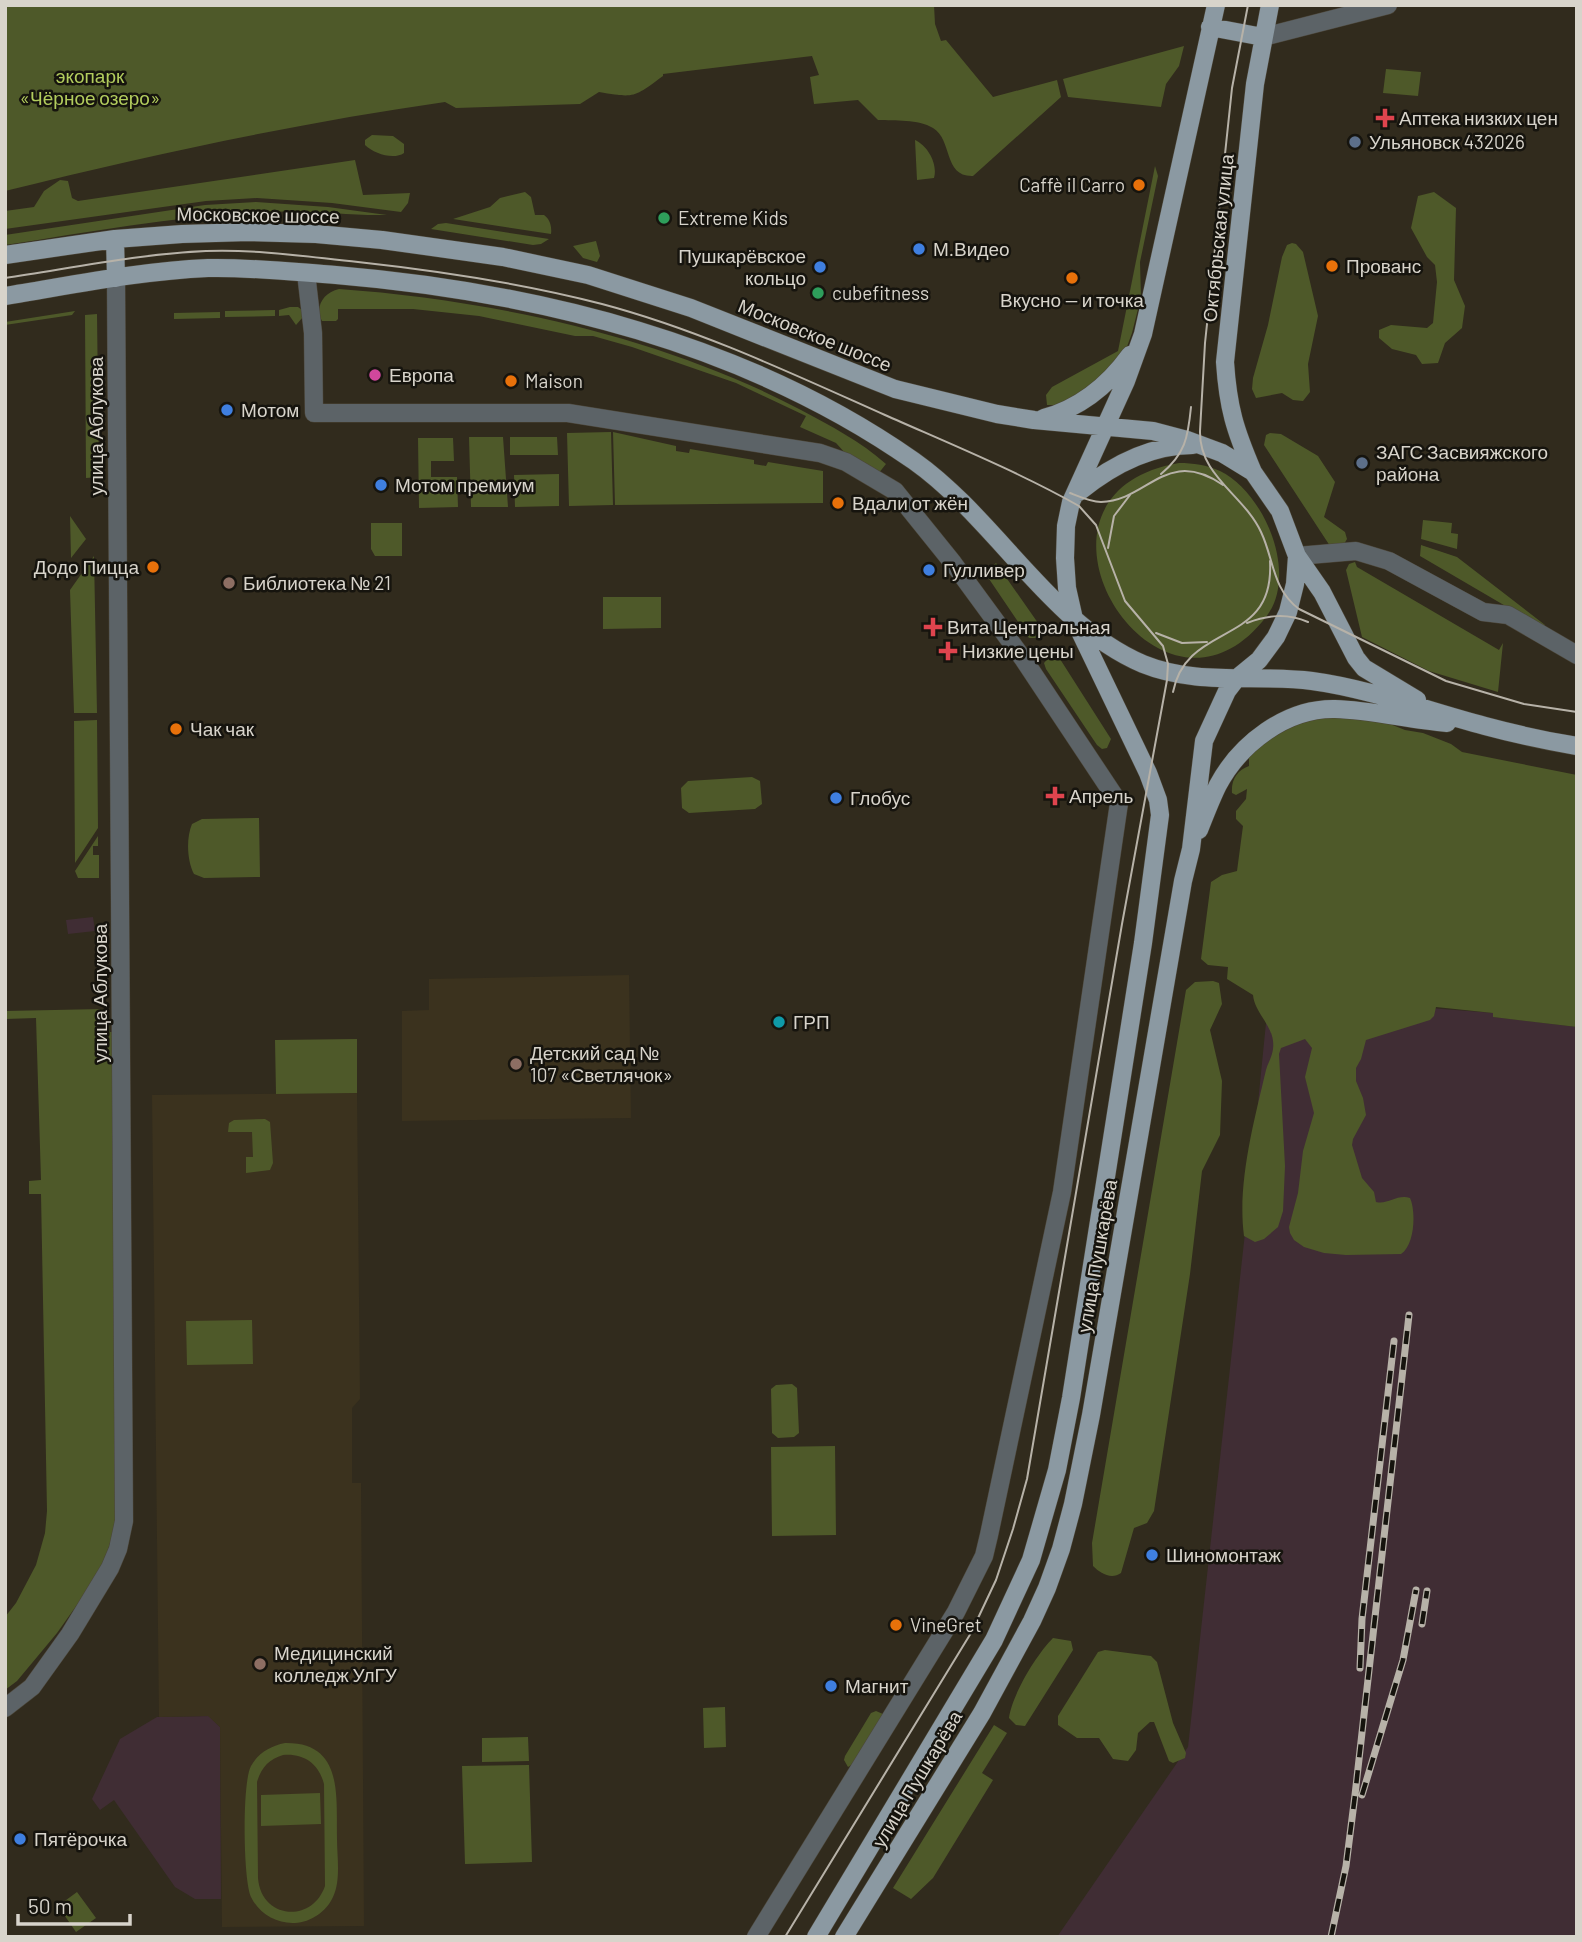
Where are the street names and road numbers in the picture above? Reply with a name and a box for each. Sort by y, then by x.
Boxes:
street label: Октябрьская улица [1197,152,1238,323]
street label: Московское шоссе [176,202,340,227]
street label: Московское шоссе [735,293,895,376]
street label: улица Аблукова [84,356,107,495]
street label: улица Аблукова [88,923,111,1062]
street label: улица Пушкарёва [1072,1177,1121,1334]
street label: улица Пушкарёва [867,1706,967,1851]

